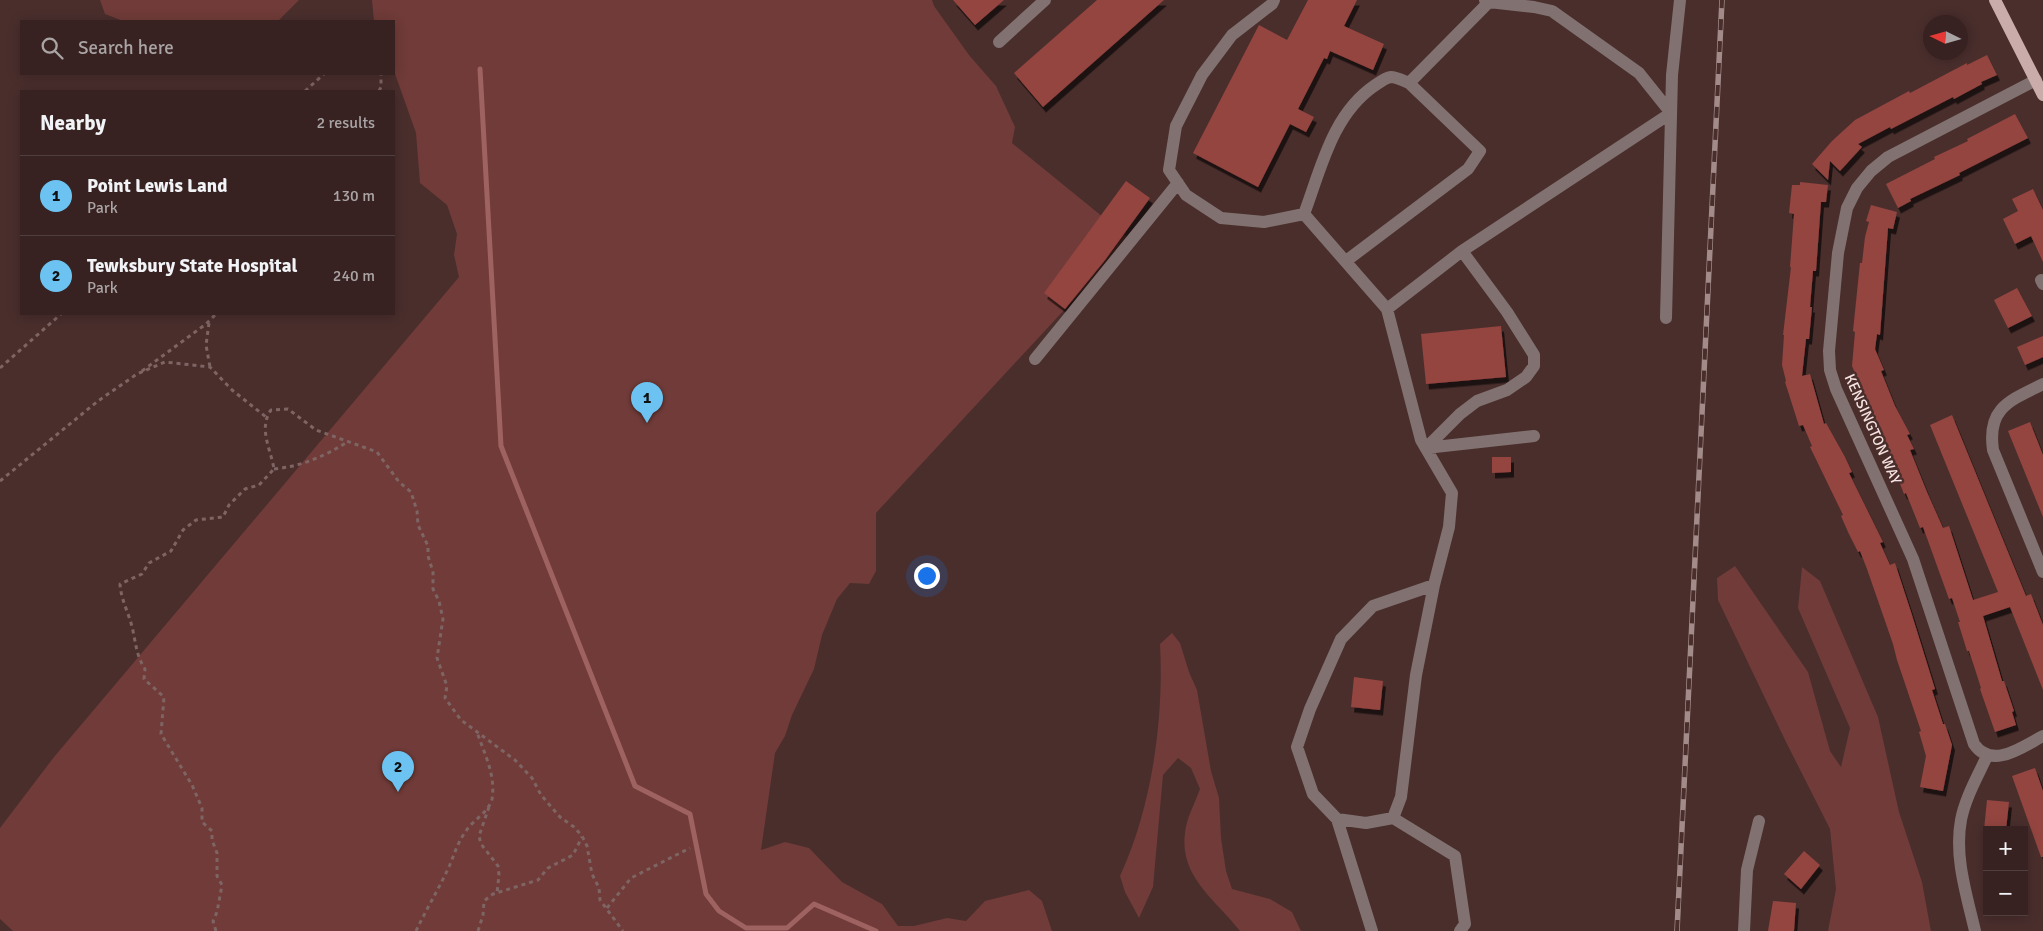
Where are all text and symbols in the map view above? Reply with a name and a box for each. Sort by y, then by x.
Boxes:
north arrow [1923,15,1968,60]
search box [20,20,395,75]
icon: search [38,34,66,62]
text: Search here [78,36,174,60]
text: Nearby [40,110,106,136]
text: 2 results [316,113,375,133]
text: Point Lewis Land [87,174,227,198]
text: 1 [52,186,60,206]
text: 130 m [333,186,375,206]
text: Park [87,198,118,218]
text: Tewksbury State Hospital [87,254,297,278]
text: 2 [52,266,60,286]
text: 240 m [333,266,375,286]
text: Park [87,278,118,298]
street label: KENSINGTON WAY [1841,371,1906,487]
pin: 1 [631,382,663,423]
your location [914,563,940,589]
pin: 2 [382,751,414,792]
map controls [1983,826,2028,916]
button: + [1983,826,2028,871]
button: − [1983,871,2028,916]

